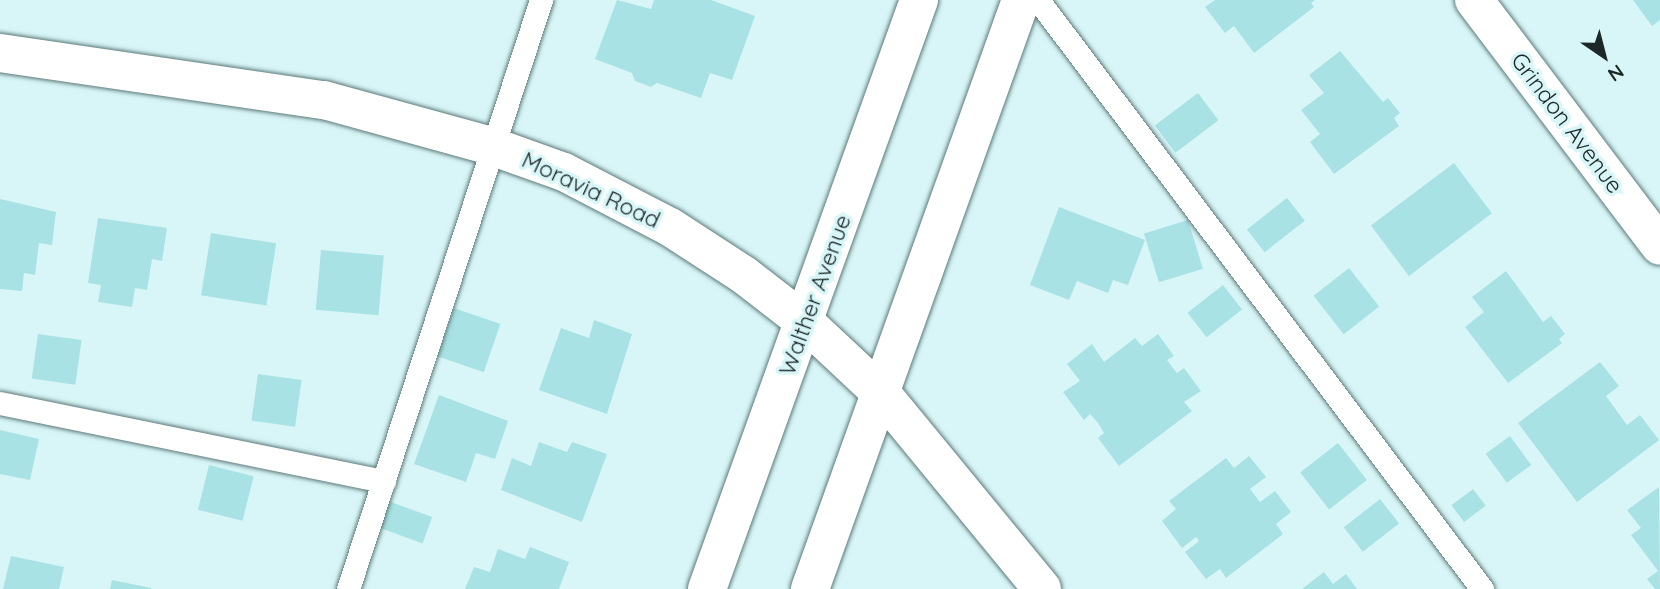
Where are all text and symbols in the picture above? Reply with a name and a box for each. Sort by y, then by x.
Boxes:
north arrow [1569,21,1639,91]
street label: Grindon Avenue [1505,47,1629,199]
text: N [1603,59,1629,87]
street label: Moravia Road [517,146,665,234]
street label: Walther Avenue [773,211,857,379]

